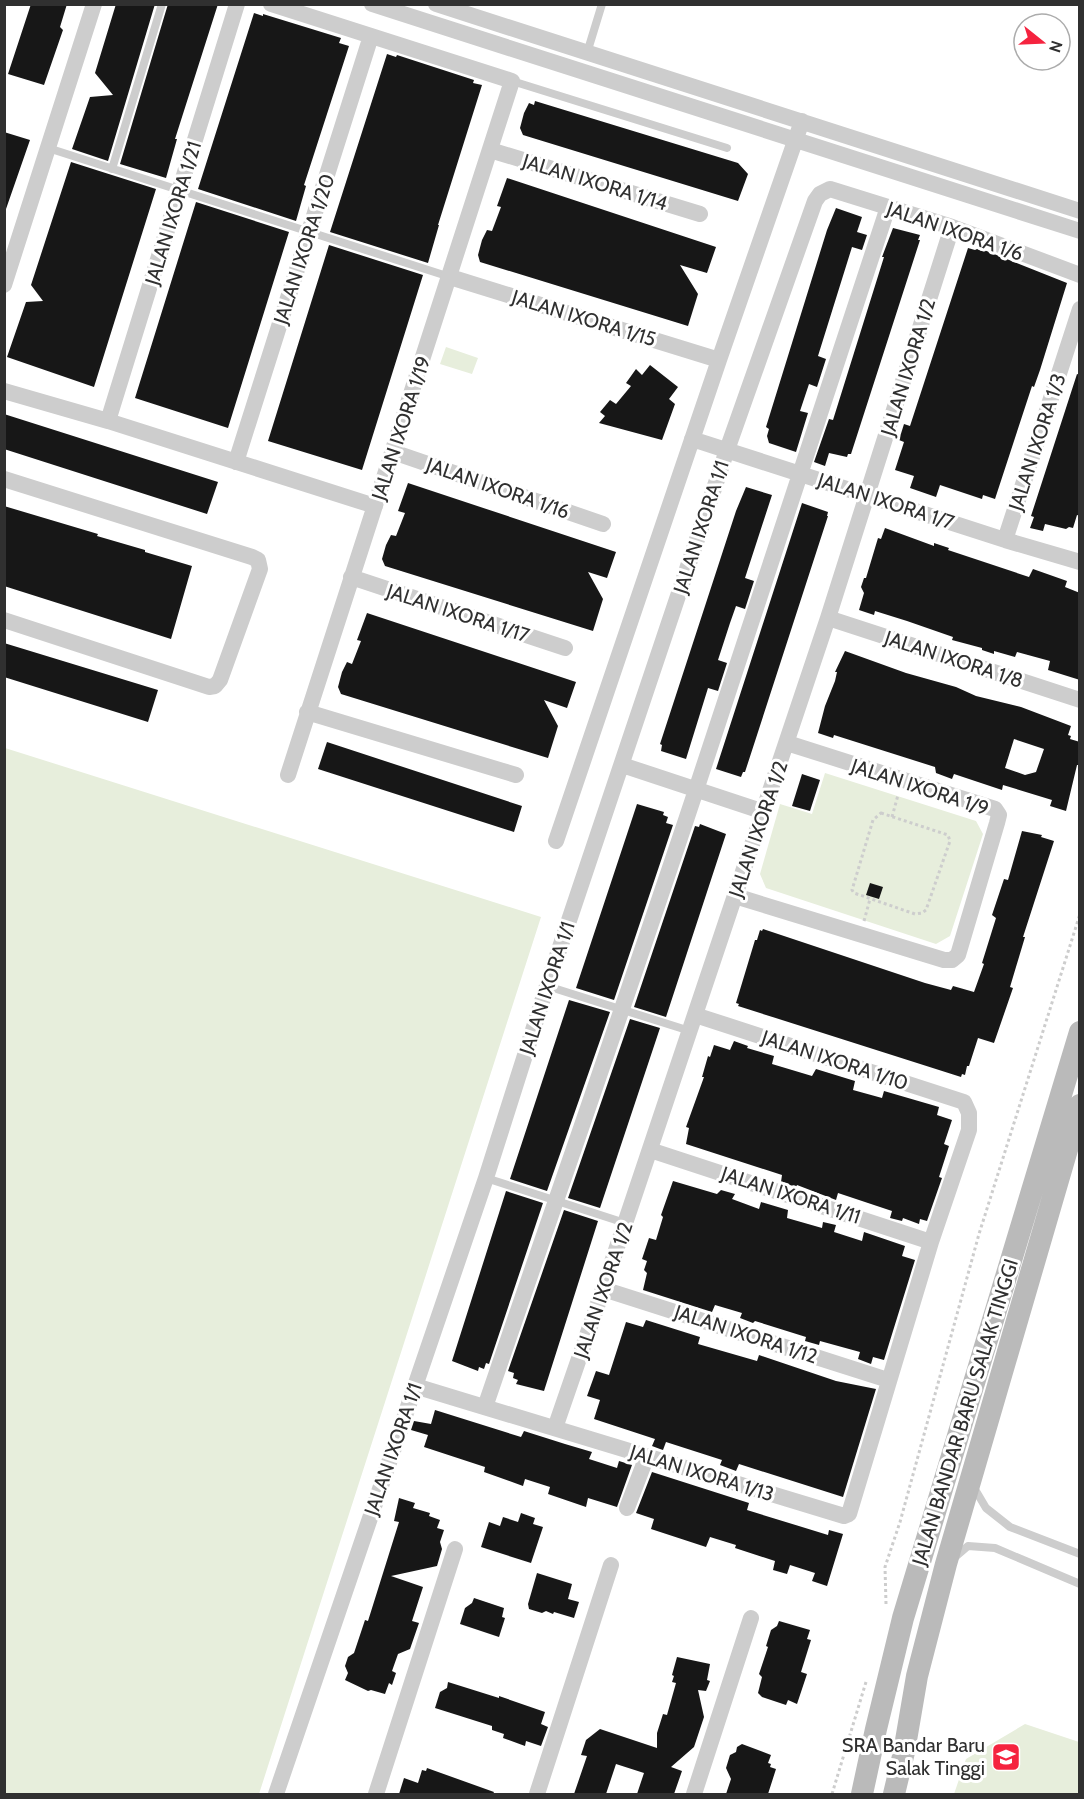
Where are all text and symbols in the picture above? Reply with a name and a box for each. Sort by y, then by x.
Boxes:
north arrow [1012,12,1072,72]
text: N [1045,38,1067,55]
street label: JALAN IXORA 1/21 [139,138,206,289]
street label: JALAN IXORA 1/14 [519,148,671,216]
street label: JALAN IXORA 1/20 [268,171,340,328]
street label: JALAN IXORA 1/6 [883,196,1026,266]
street label: JALAN IXORA 1/15 [508,284,659,351]
street label: JALAN IXORA 1/2 [875,295,940,440]
street label: JALAN IXORA 1/19 [366,353,436,504]
street label: JALAN IXORA 1/3 [1003,370,1070,515]
street label: JALAN IXORA 1/16 [422,452,573,524]
street label: JALAN IXORA 1/1 [668,457,734,598]
street label: JALAN IXORA 1/7 [814,467,957,534]
street label: JALAN IXORA 1/17 [383,578,532,647]
street label: JALAN IXORA 1/8 [881,625,1026,693]
street label: JALAN IXORA 1/9 [847,753,992,821]
street label: JALAN IXORA 1/2 [723,758,793,901]
street label: JALAN IXORA 1/1 [514,918,580,1059]
street label: JALAN IXORA 1/10 [758,1025,911,1095]
street label: JALAN IXORA 1/11 [717,1161,864,1229]
street label: JALAN IXORA 1/2 [568,1219,638,1362]
street label: JALAN BANDAR BARU SALAK TINGGI [907,1256,1023,1569]
street label: JALAN IXORA 1/12 [670,1299,821,1368]
street label: JALAN IXORA 1/1 [359,1380,427,1519]
street label: JALAN IXORA 1/13 [626,1439,777,1506]
place label: SRA Bandar Baru Salak Tinggi [842,1733,985,1780]
school or university icon: SRA Bandar Baru Salak Tinggi [990,1741,1022,1773]

